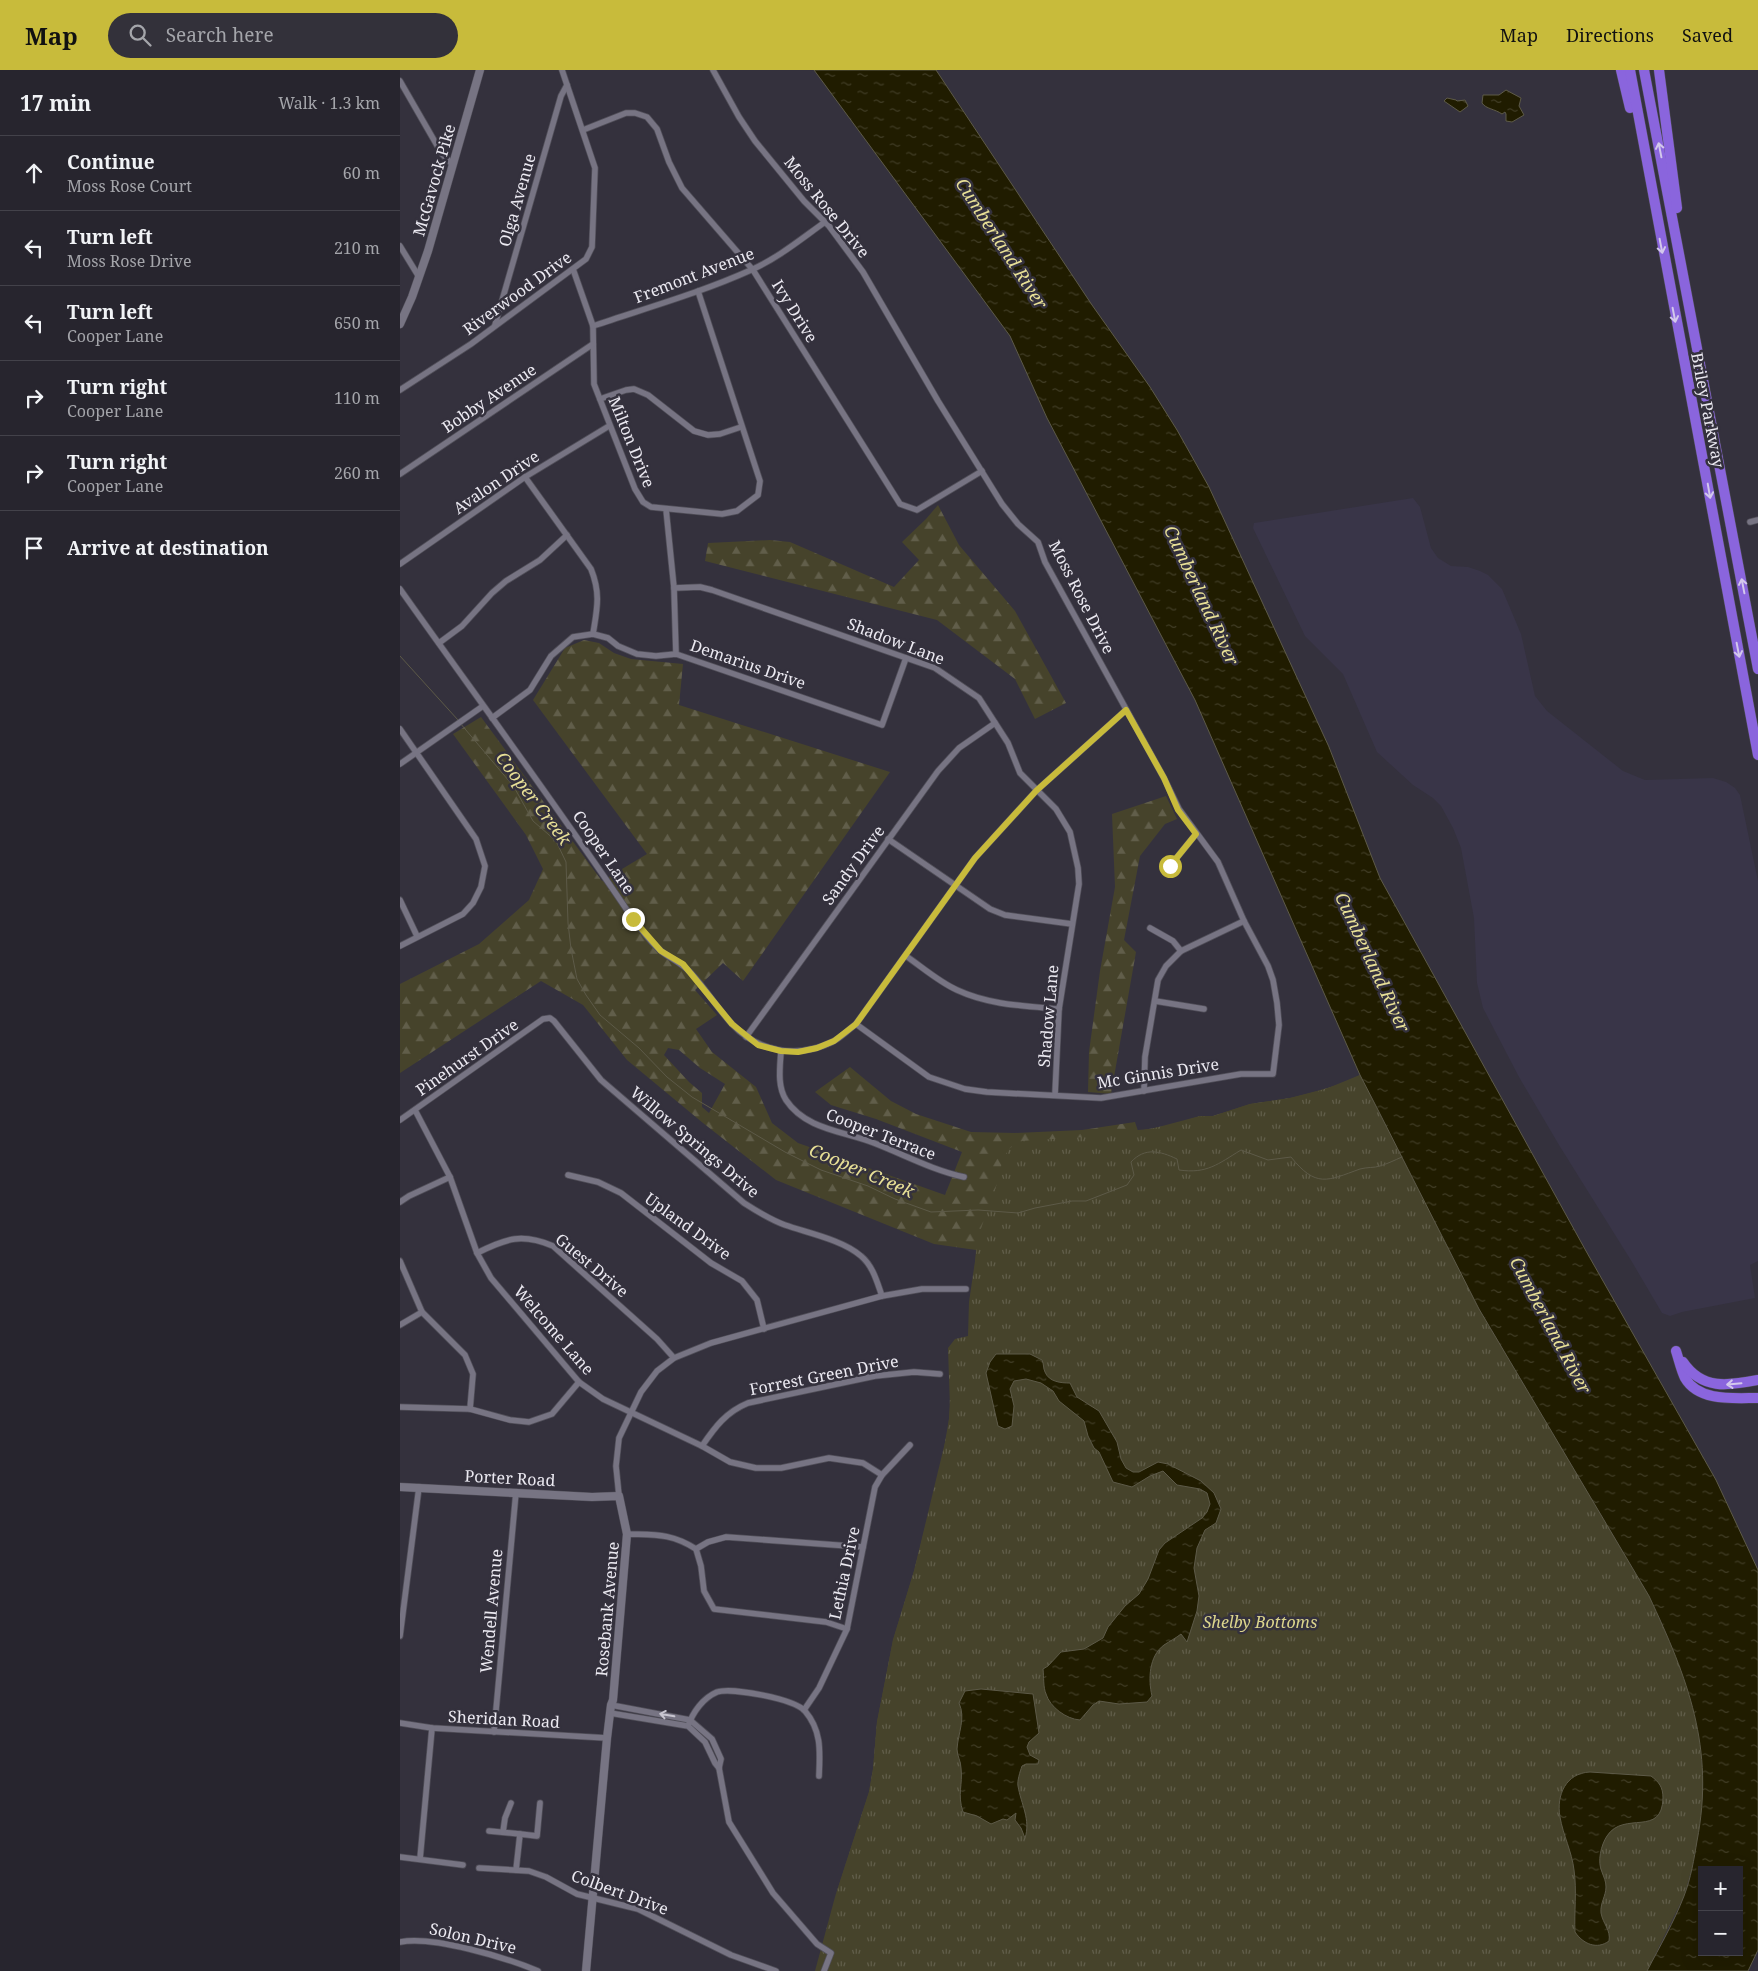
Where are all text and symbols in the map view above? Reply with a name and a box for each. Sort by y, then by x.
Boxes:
search box [108,13,458,58]
text: Map [25,19,78,52]
icon: search [126,21,154,49]
text: Search here [166,22,274,48]
text: Map [1500,23,1538,47]
text: Directions [1566,23,1654,47]
text: Saved [1682,23,1733,47]
text: 17 min [20,89,91,117]
text: Walk · 1.3 km [278,92,380,114]
street label: McGavock Pike [407,121,461,239]
one-way arrow [1654,142,1664,158]
text: Continue [67,149,155,175]
street label: Olga Avenue [493,151,541,249]
street label: Moss Rose Drive [779,152,875,262]
icon: ahead [20,159,48,187]
text: 60 m [343,162,380,184]
water label: Cumberland River [951,173,1054,314]
text: Moss Rose Court [67,175,192,197]
text: Turn left [67,224,153,250]
icon: left [20,234,48,262]
text: 210 m [334,237,380,259]
one-way arrow [1657,238,1667,254]
street label: Fremont Avenue [631,242,757,308]
street label: Riverwood Drive [458,246,576,340]
text: Moss Rose Drive [67,250,192,272]
street label: Ivy Drive [767,275,823,347]
text: Turn left [67,299,153,325]
one-way arrow [1670,307,1680,323]
icon: left [20,309,48,337]
text: 650 m [334,312,380,334]
text: Cooper Lane [67,325,163,347]
street label: Briley Parkway [1686,351,1730,470]
street label: Bobby Avenue [437,358,541,438]
text: Turn right [67,374,167,400]
icon: right [20,384,48,412]
text: 110 m [334,387,380,409]
street label: Milton Drive [604,393,660,491]
text: Cooper Lane [67,400,163,422]
street label: Avalon Drive [449,445,543,519]
text: Turn right [67,449,167,475]
icon: right [20,459,48,487]
text: 260 m [334,462,380,484]
text: Cooper Lane [67,475,163,497]
one-way arrow [1704,482,1714,498]
water label: Cumberland River [1159,521,1245,669]
icon: arrive [20,534,48,562]
text: Arrive at destination [67,535,269,561]
street label: Moss Rose Drive [1044,536,1120,658]
one-way arrow [1737,579,1747,595]
street label: Shadow Lane [844,612,948,670]
street label: Demarius Drive [687,634,809,694]
one-way arrow [1734,642,1744,658]
water label: Cooper Creek [491,746,578,850]
street label: Cooper Lane [568,806,640,898]
street label: Sandy Drive [817,821,889,909]
route start [1159,855,1182,878]
water label: Cumberland River [1330,888,1416,1036]
route end [622,908,645,931]
street label: Shadow Lane [1033,964,1063,1068]
street label: Pinehurst Drive [411,1013,523,1101]
street label: Mc Ginnis Drive [1096,1053,1220,1093]
street label: Willow Springs Drive [626,1081,764,1203]
street label: Cooper Terrace [823,1103,939,1165]
water label: Cooper Creek [806,1137,919,1203]
street label: Upland Drive [640,1187,736,1265]
street label: Guest Drive [551,1228,633,1302]
water label: Cumberland River [1505,1252,1597,1398]
street label: Welcome Lane [509,1280,599,1380]
street label: Forrest Green Drive [748,1350,900,1400]
one-way arrow [1726,1379,1742,1389]
street label: Porter Road [464,1465,556,1491]
street label: Lethia Drive [823,1524,865,1622]
street label: Rosebank Avenue [590,1541,624,1677]
street label: Wendell Avenue [475,1548,507,1674]
park label: Shelby Bottoms [1203,1611,1317,1633]
street label: Sheridan Road [448,1705,561,1733]
one-way arrow [659,1710,675,1720]
street label: Colbert Drive [568,1864,672,1920]
map controls [1698,1866,1743,1956]
button: + [1698,1866,1743,1911]
button: − [1698,1911,1743,1956]
street label: Solon Drive [427,1917,519,1959]

